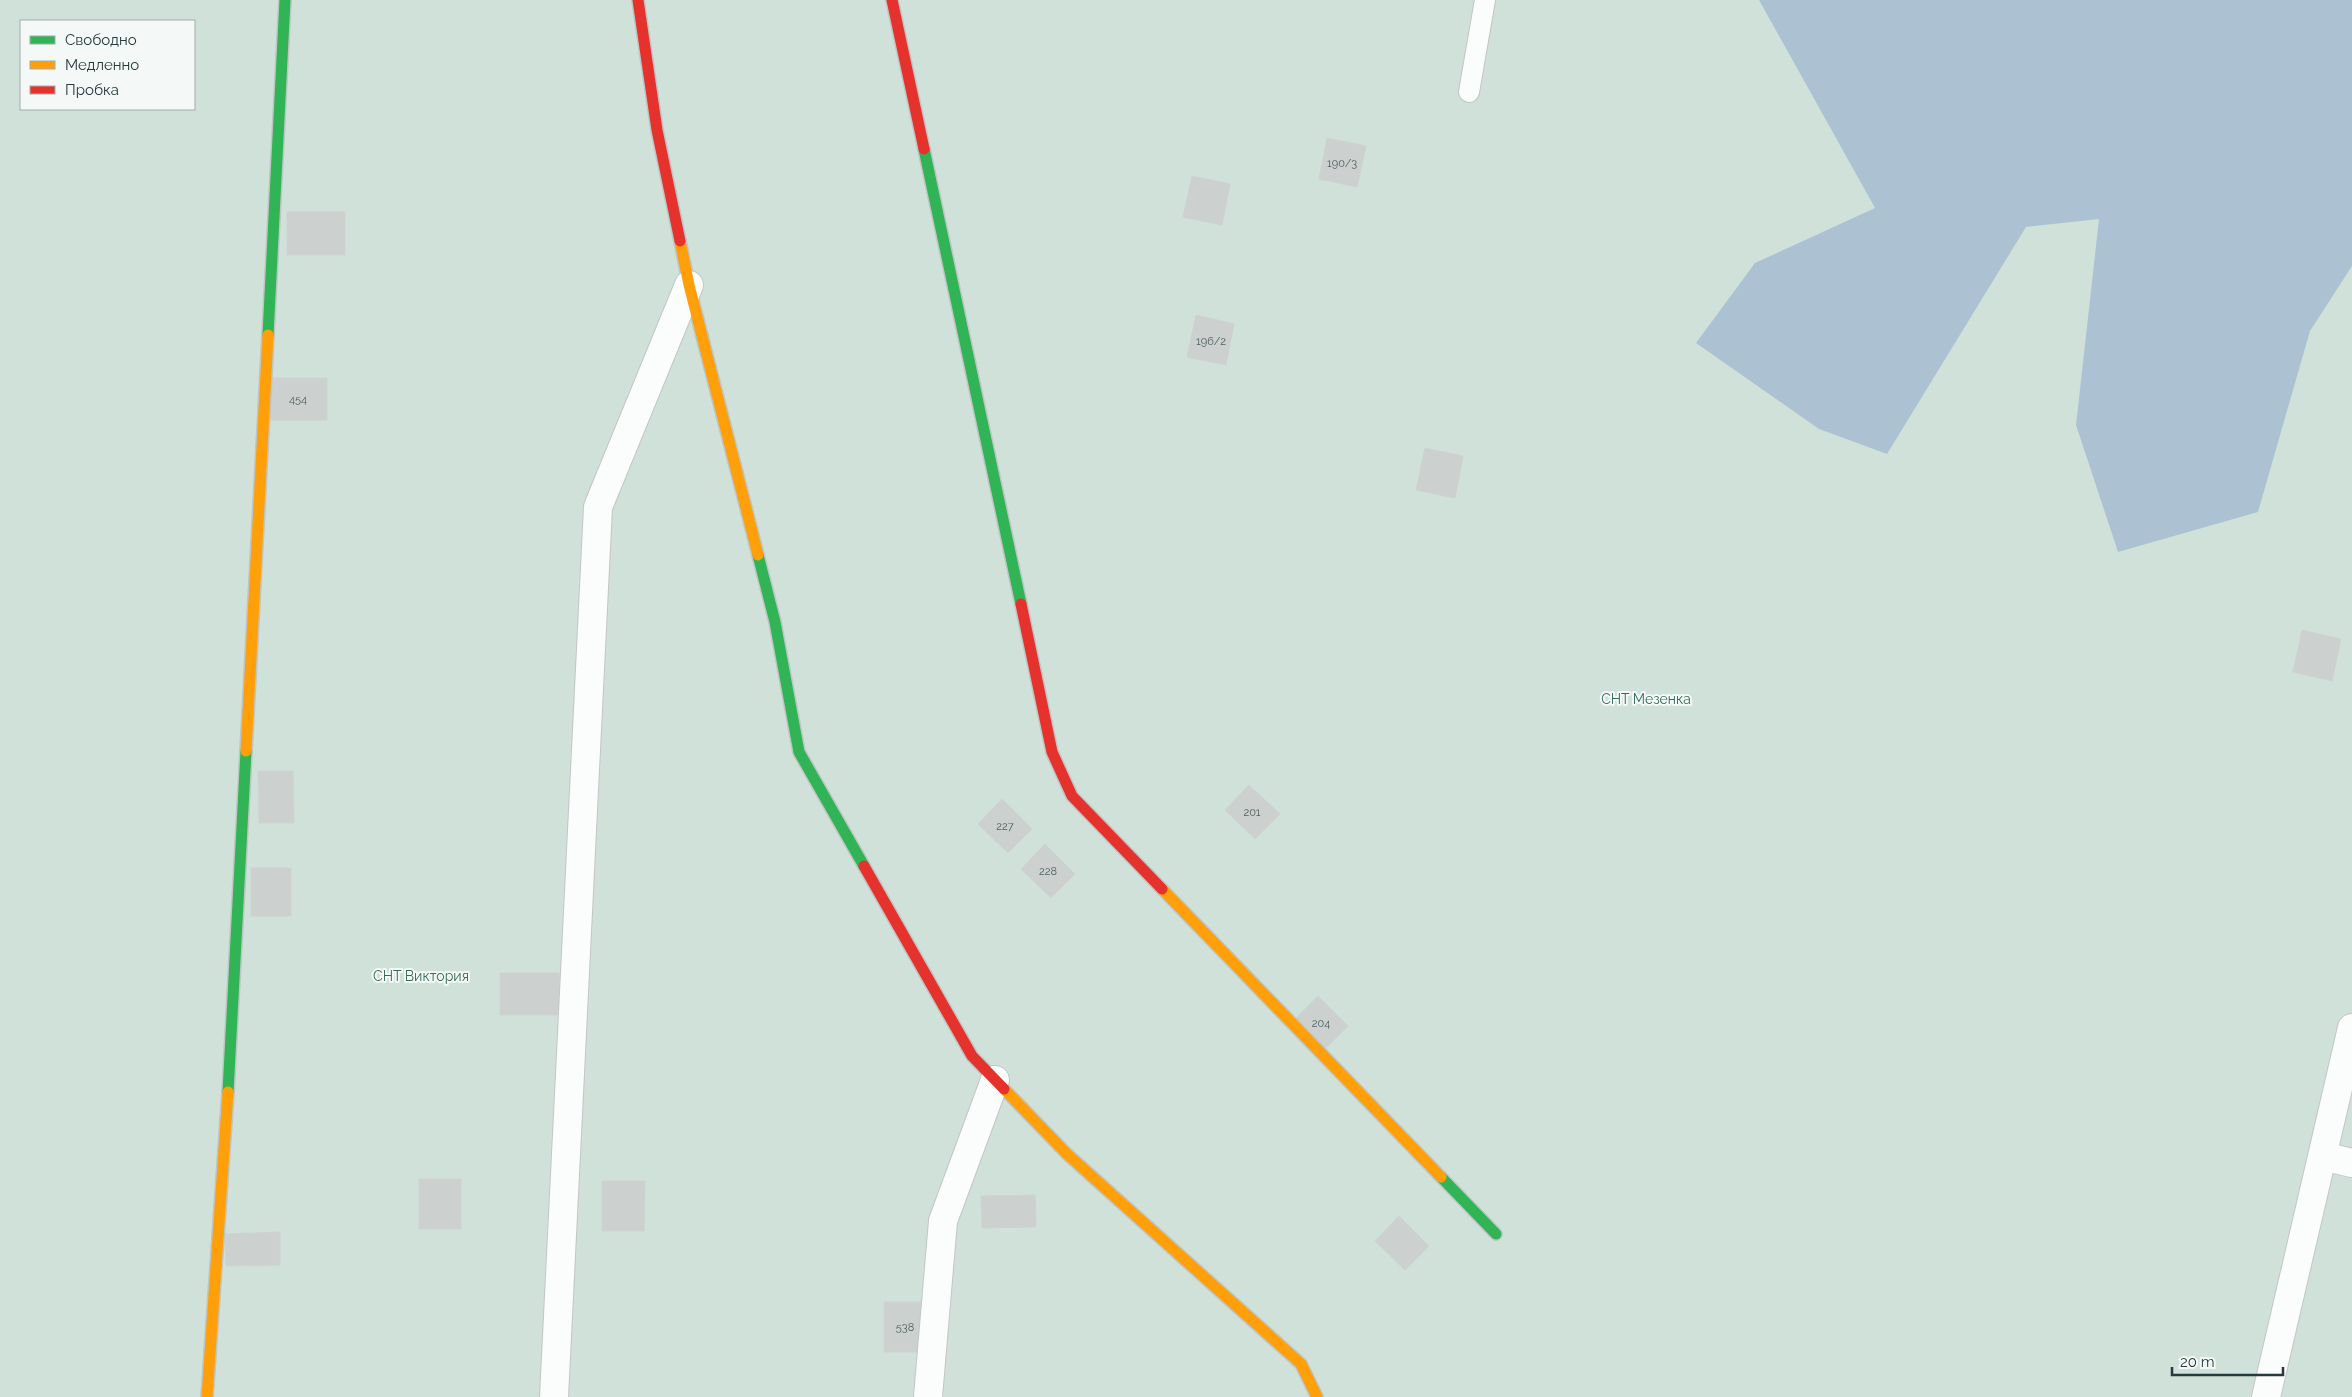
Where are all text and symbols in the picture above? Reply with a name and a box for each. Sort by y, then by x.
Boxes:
legend [20,20,195,110]
text: Свободно [65,31,137,49]
text: Медленно [65,56,139,74]
text: Пробка [65,81,119,99]
house number: 190/3 [1327,157,1357,170]
house number: 196/2 [1196,335,1226,348]
house number: 454 [289,393,307,406]
park label: СНТ Мезенка [1601,691,1691,707]
house number: 201 [1243,806,1261,819]
house number: 227 [996,820,1014,833]
house number: 228 [1039,865,1057,878]
park label: СНТ Виктория [373,968,469,984]
house number: 204 [1312,1017,1330,1030]
house number: 538 [896,1321,914,1334]
scale bar [2172,1344,2283,1376]
text: 20 m [2180,1353,2215,1371]

